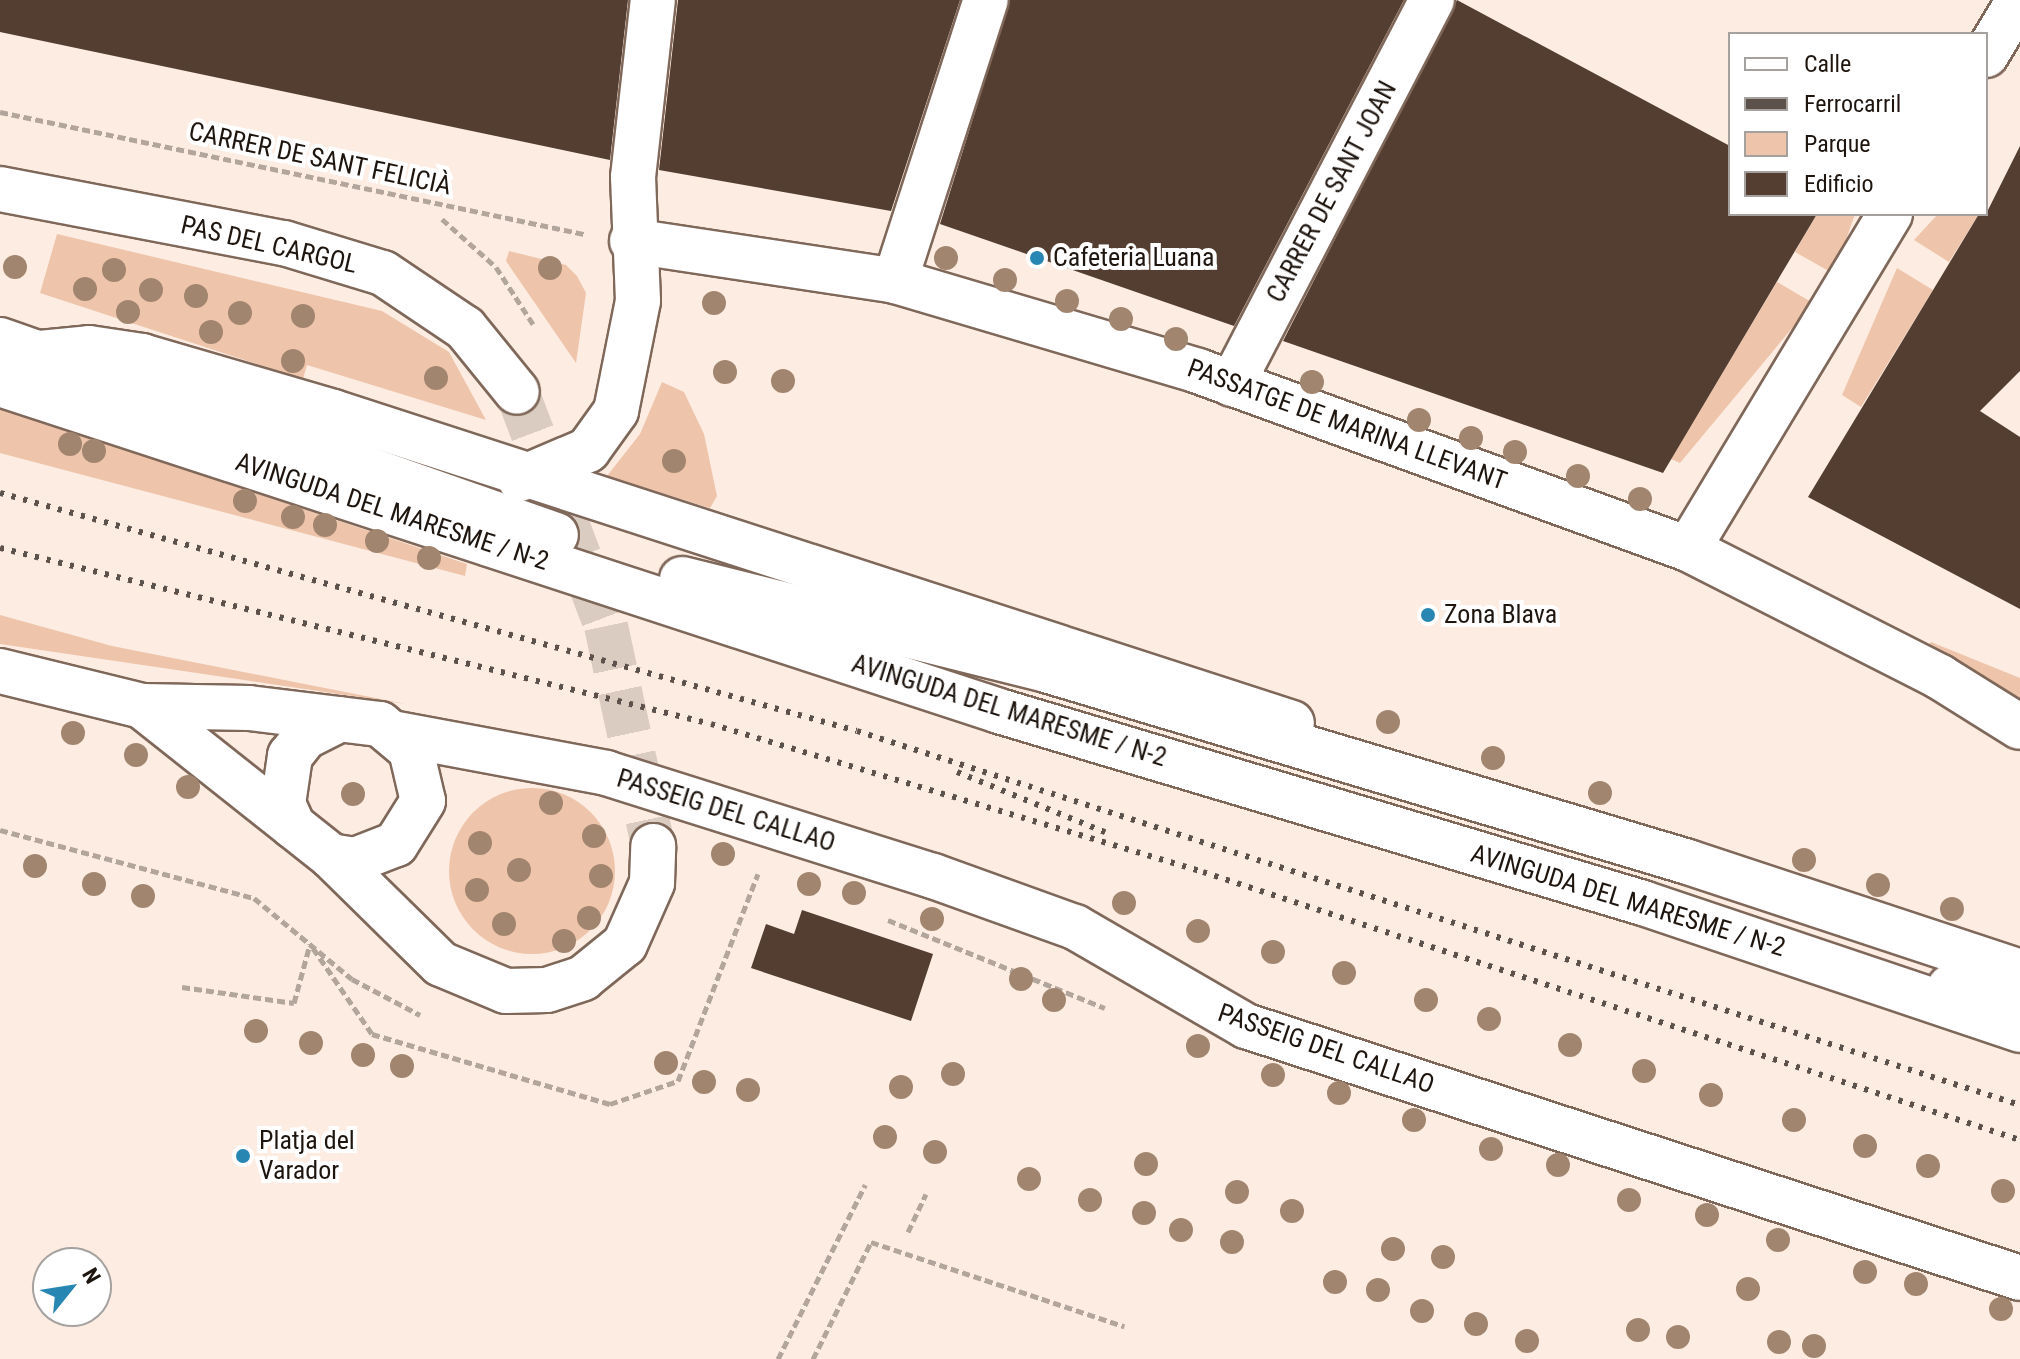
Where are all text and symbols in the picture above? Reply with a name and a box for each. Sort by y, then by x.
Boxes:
legend [1728,32,1988,216]
text: Calle [1804,50,1851,78]
street label: CARRER DE SANT JOAN [1260,76,1404,308]
text: Ferrocarril [1804,90,1901,118]
street label: CARRER DE SANT FELICIÀ [186,116,454,202]
text: Parque [1804,130,1871,158]
text: Edificio [1804,170,1874,198]
street label: PAS DEL CARGOL [178,210,360,280]
place label: Cafeteria Luana [1053,242,1214,274]
marker: Cafeteria Luana [1028,249,1046,267]
street label: PASSATGE DE MARINA LLEVANT [1183,353,1511,497]
street label: AVINGUDA DEL MARESME / N-2 [232,447,552,577]
place label: Zona Blava [1444,599,1557,631]
marker: Zona Blava [1419,606,1437,624]
street label: AVINGUDA DEL MARESME / N-2 [848,648,1170,774]
street label: PASSEIG DEL CALLAO [613,763,839,859]
street label: AVINGUDA DEL MARESME / N-2 [1467,838,1789,964]
street label: PASSEIG DEL CALLAO [1214,997,1438,1101]
place label: Platja del Varador [259,1125,355,1186]
marker: Platja del Varador [234,1147,252,1165]
north arrow [32,1247,112,1327]
text: N [77,1264,106,1288]

